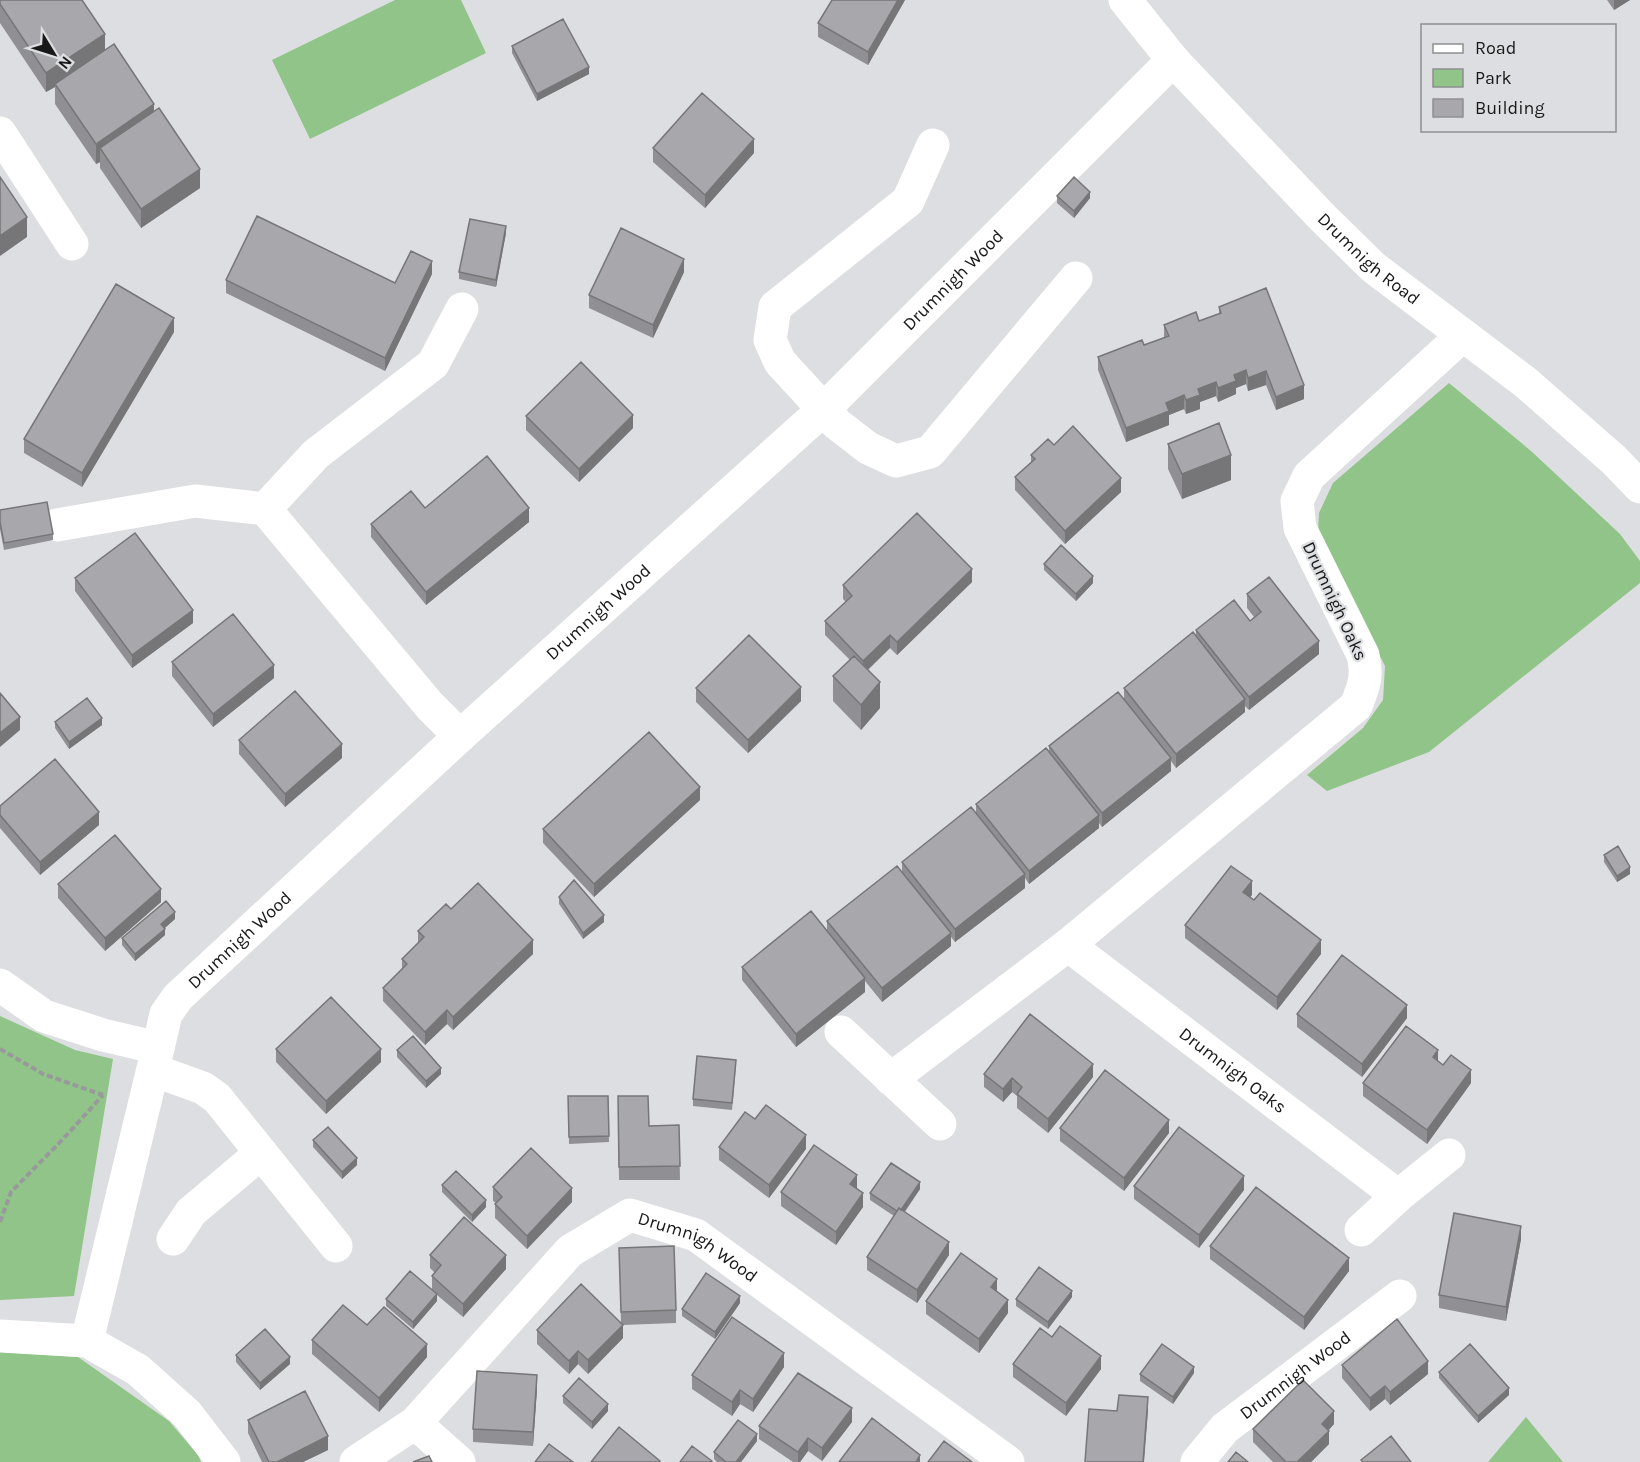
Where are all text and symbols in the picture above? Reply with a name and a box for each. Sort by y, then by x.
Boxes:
north arrow [24,24,84,84]
legend [1421,24,1616,132]
text: Road [1475,37,1516,59]
text: N [54,53,76,73]
text: Park [1475,67,1512,89]
text: Building [1475,97,1545,119]
street label: Drumnigh Road [1313,208,1424,309]
street label: Drumnigh Wood [898,225,1008,335]
street label: Drumnigh Oaks [1298,538,1372,664]
street label: Drumnigh Wood [541,559,655,665]
street label: Drumnigh Wood [183,887,296,993]
street label: Drumnigh Oaks [1175,1023,1291,1118]
street label: Drumnigh Wood [635,1207,762,1287]
street label: Drumnigh Wood [1235,1326,1355,1424]

